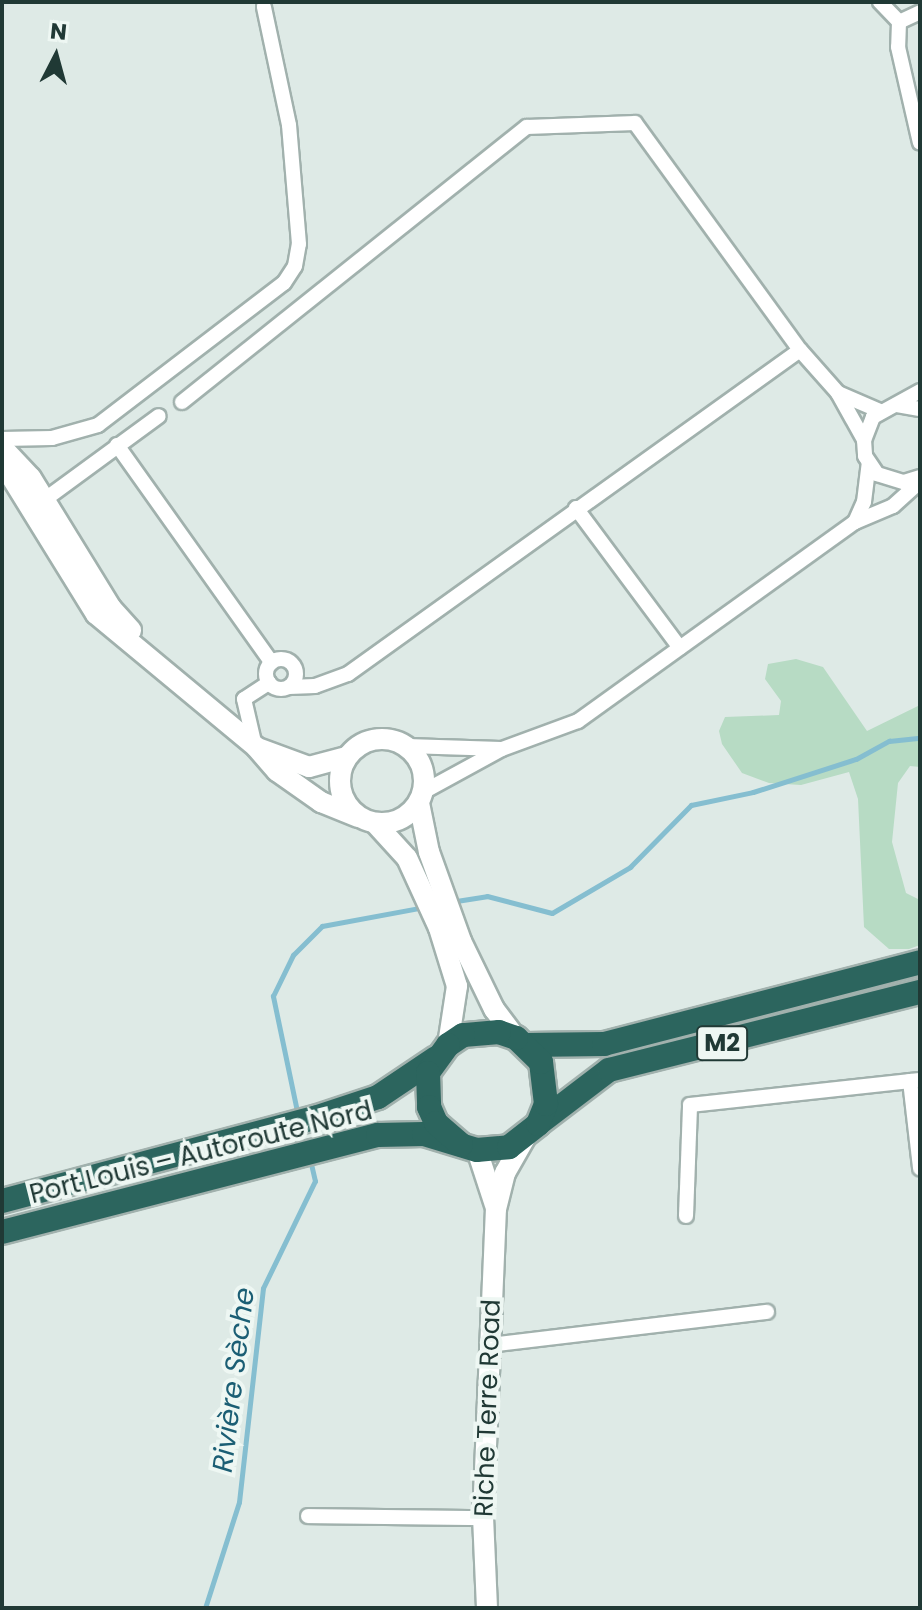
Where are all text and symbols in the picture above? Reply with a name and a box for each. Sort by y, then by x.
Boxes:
text: N [49,15,68,48]
north arrow [16,16,96,96]
road number: M2 [696,1023,748,1063]
street label: Port Louis – Autoroute Nord [27,1095,375,1211]
water label: Rivière Sèche [206,1286,262,1474]
street label: Riche Terre Road [469,1299,507,1517]

